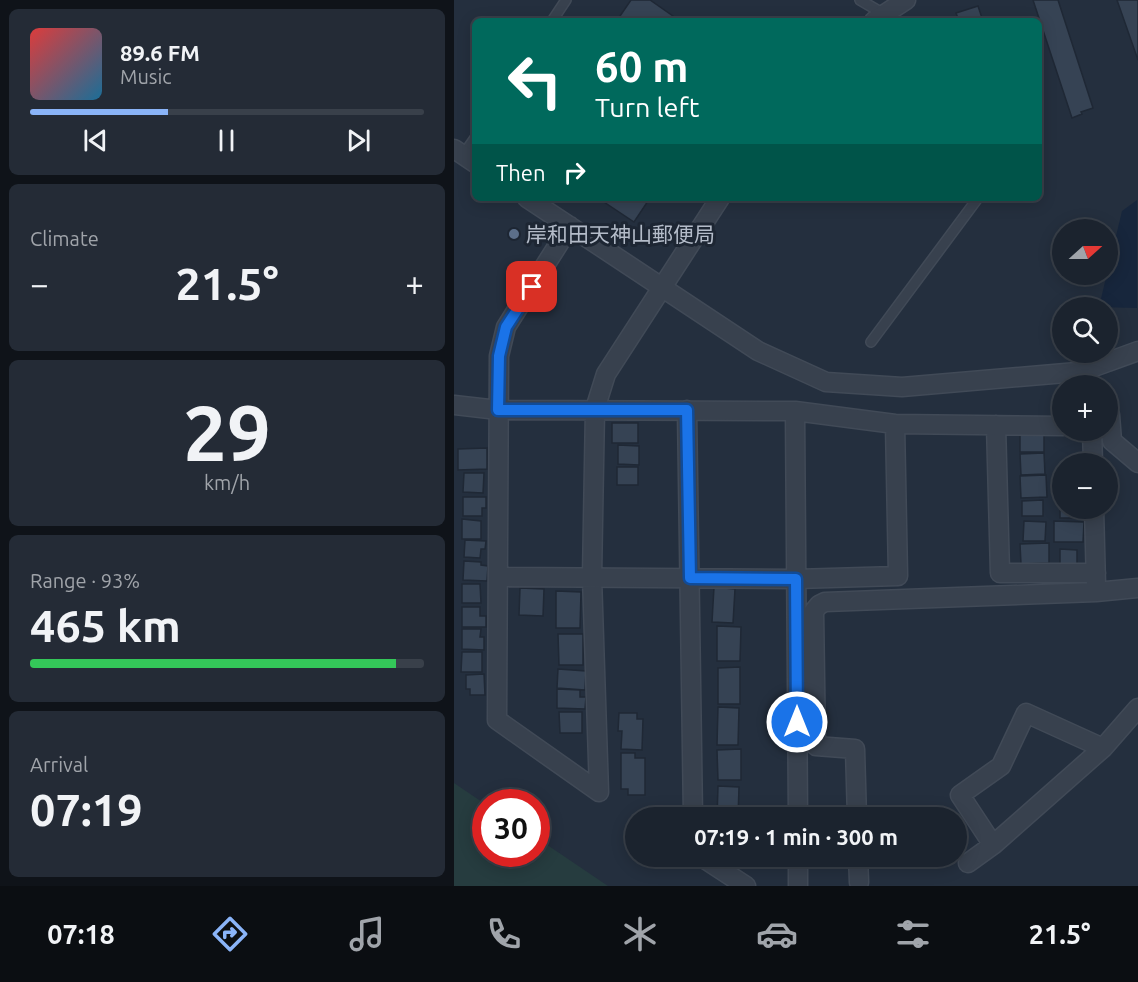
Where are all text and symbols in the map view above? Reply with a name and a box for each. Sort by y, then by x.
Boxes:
text: 89.6 FM [120,40,200,65]
icon: left [496,42,574,120]
text: 60 m [595,43,689,90]
text: Music [120,65,172,88]
text: Turn left [595,92,699,122]
icon: previous [79,124,112,157]
icon: pause [210,124,243,157]
icon: next [342,124,375,157]
icon: right [558,156,591,189]
text: Then [496,160,546,185]
north arrow [1052,219,1118,285]
map controls [1052,219,1118,519]
place label: 岸和田天神山郵便局 [526,222,715,246]
text: Climate [30,227,99,250]
marker: 岸和田天神山郵便局 [507,227,521,241]
text: 21.5° [175,258,279,309]
pin [506,261,557,312]
text: − [30,265,49,302]
text: + [405,265,424,302]
icon: arrive [515,270,548,303]
button: search [1052,297,1118,363]
button: + [1052,375,1118,441]
text: 29 [183,388,271,476]
button: − [1052,453,1118,519]
text: km/h [204,471,250,494]
text: Range · 93% [30,569,140,592]
text: 465 km [30,600,181,651]
position arrow [765,690,829,754]
text: Arrival [30,753,88,776]
text: 07:19 [30,784,143,835]
speed limit sign: 30 [472,789,550,867]
text: 07:19 · 1 min · 300 m [694,824,898,849]
icon: directions [209,913,251,955]
icon: music [346,913,388,955]
icon: phone [483,913,525,955]
icon: climate [619,913,661,955]
icon: car [756,913,798,955]
icon: filters [892,913,934,955]
text: 07:18 [47,919,115,949]
text: 21.5° [1029,919,1091,949]

